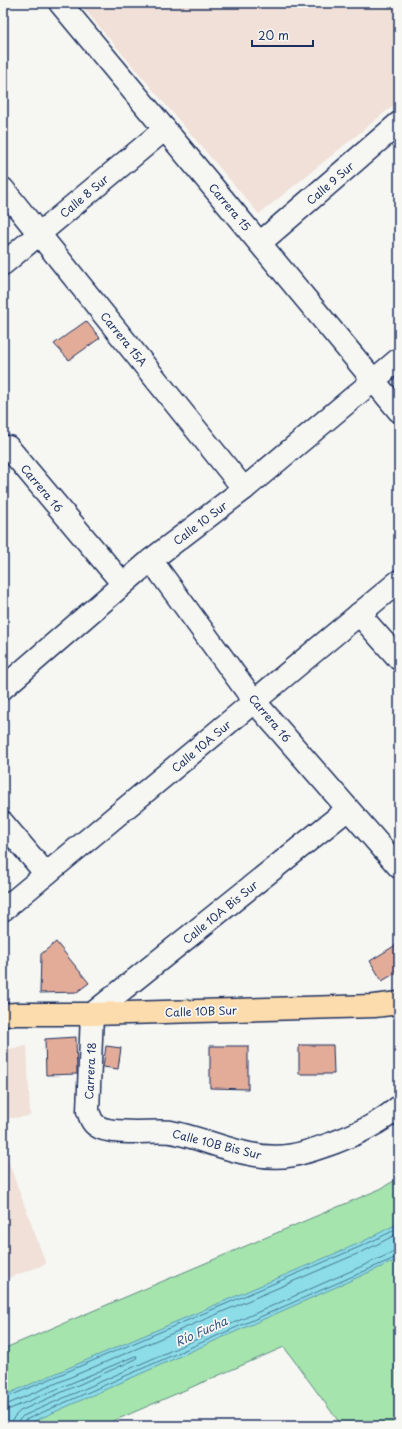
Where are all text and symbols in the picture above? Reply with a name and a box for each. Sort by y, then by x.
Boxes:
scale bar [252,22,313,48]
text: 20 m [258,26,289,44]
street label: Calle 9 Sur [303,157,358,208]
street label: Calle 8 Sur [56,170,113,221]
street label: Carrera 15 [205,179,255,235]
street label: Carrera 15A [97,308,151,370]
street label: Carrera 16 [17,460,67,516]
street label: Calle 10 Sur [169,496,231,549]
street label: Carrera 16 [245,690,295,746]
street label: Calle 10A Sur [168,715,235,776]
street label: Calle 10A Bis Sur [179,876,262,948]
street label: Calle 10B Sur [165,1001,238,1021]
street label: Carrera 18 [80,1042,100,1100]
street label: Calle 10B Bis Sur [171,1125,264,1164]
water label: Río Fucha [172,1311,230,1350]

